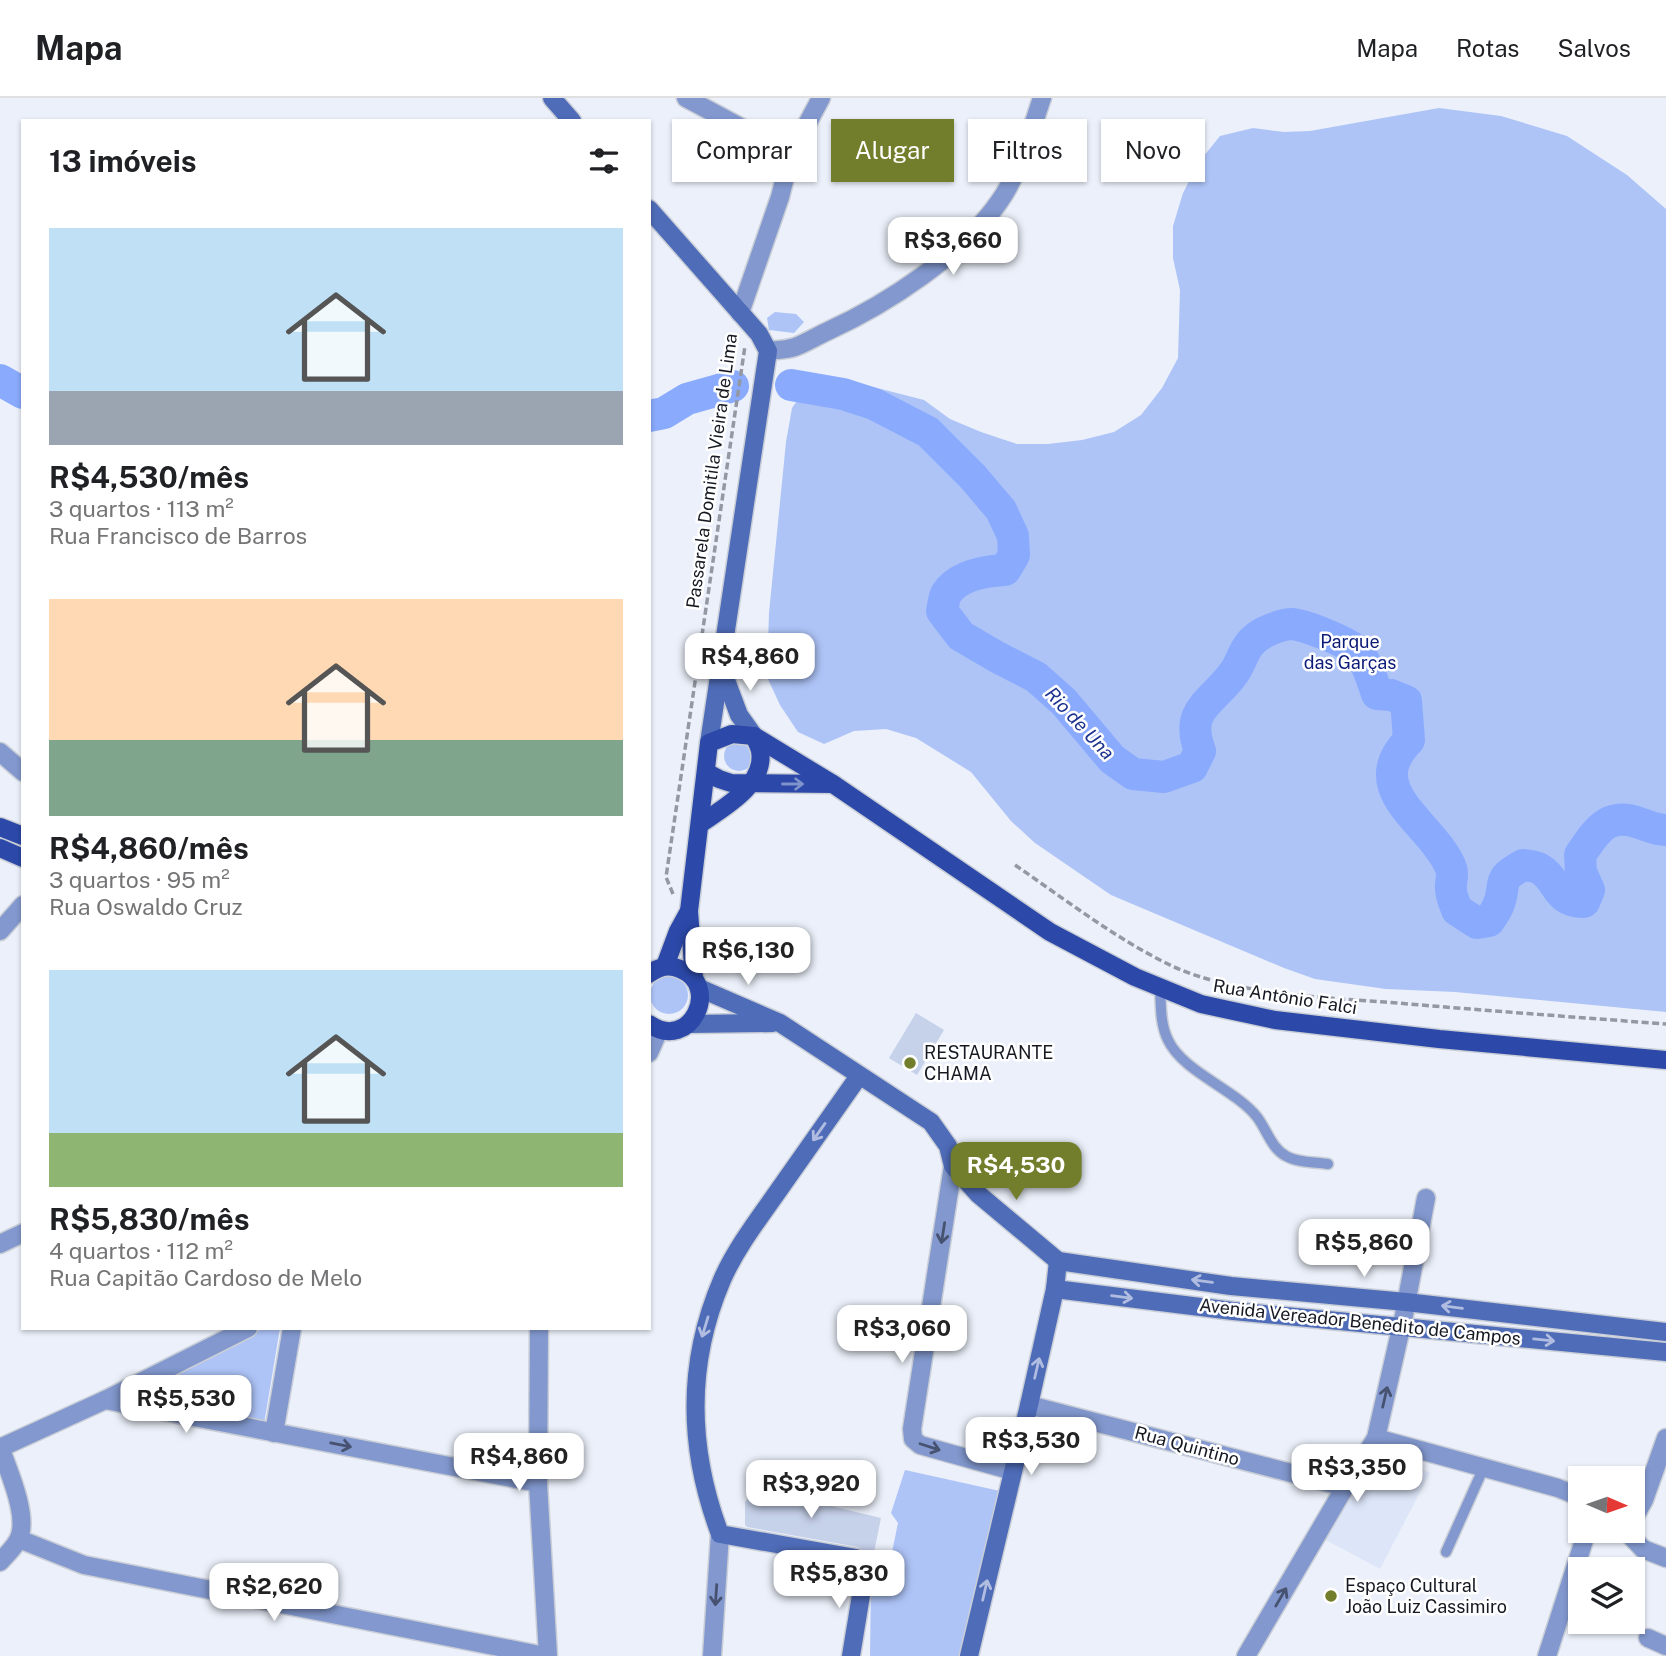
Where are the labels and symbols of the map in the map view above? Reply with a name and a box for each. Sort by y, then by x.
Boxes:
pin: R$3,660 [888,218,1018,277]
street label: Passarela Domitila Vieira de Lima [682,332,741,610]
park label: Parque das Garças [1304,631,1396,673]
pin: R$4,860 [685,634,815,693]
water label: Rio de Una [1041,682,1119,764]
one-way arrow [781,777,804,790]
pin: R$6,130 [683,928,813,987]
street label: Rua Antônio Falci [1212,975,1359,1018]
place label: RESTAURANTE CHAMA [924,1042,1053,1084]
marker: RESTAURANTE CHAMA [902,1055,918,1071]
one-way arrow [812,1122,826,1141]
pin: R$4,530 [951,1142,1081,1202]
pin: R$5,860 [1299,1220,1429,1279]
one-way arrow [936,1221,949,1244]
one-way arrow [1191,1275,1213,1288]
one-way arrow [1111,1291,1133,1304]
street label: Avenida Vereador Benedito de Campos [1198,1294,1522,1349]
one-way arrow [1441,1301,1464,1314]
pin: R$3,060 [837,1306,967,1365]
one-way arrow [698,1316,711,1338]
one-way arrow [1532,1334,1554,1347]
one-way arrow [1031,1357,1044,1380]
pin: R$5,530 [121,1376,251,1435]
one-way arrow [1379,1386,1393,1409]
pin: R$3,530 [966,1418,1096,1477]
street label: Rua Quintino [1132,1421,1242,1470]
pin: R$4,860 [454,1434,584,1493]
one-way arrow [329,1439,352,1453]
one-way arrow [918,1442,940,1454]
pin: R$3,350 [1292,1444,1422,1504]
pin: R$3,920 [746,1460,876,1520]
north arrow [1568,1466,1645,1544]
pin: R$5,830 [774,1550,904,1610]
pin: R$2,620 [209,1564,339,1623]
place label: Espaço Cultural João Luiz Cassimiro [1345,1575,1507,1617]
one-way arrow [978,1579,992,1602]
one-way arrow [709,1583,722,1606]
one-way arrow [1274,1587,1288,1607]
marker: Espaço Cultural João Luiz Cassimiro [1323,1588,1339,1604]

